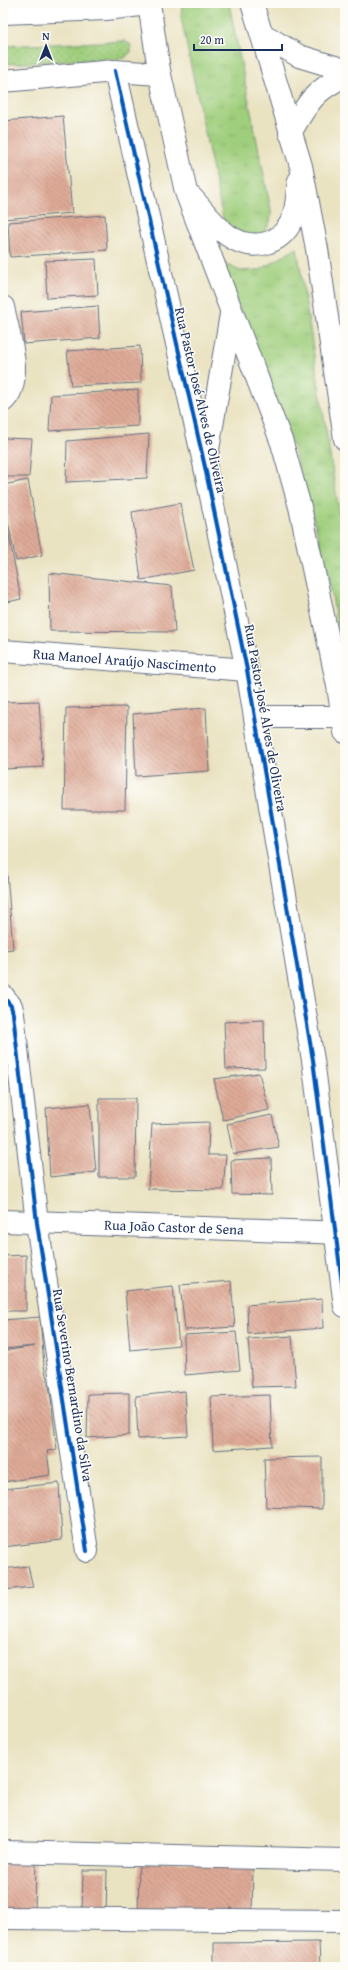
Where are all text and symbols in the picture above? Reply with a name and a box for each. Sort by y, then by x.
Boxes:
north arrow [26,26,66,66]
scale bar [194,26,282,52]
text: N [42,28,50,44]
text: 20 m [200,31,224,48]
street label: Rua Pastor José Alves de Oliveira [170,305,232,495]
street label: Rua Pastor José Alves de Oliveira [240,623,292,814]
street label: Rua Manoel Araújo Nascimento [32,643,217,678]
street label: Rua João Castor de Sena [104,1215,244,1239]
street label: Rua Severino Bernardino da Silva [48,1287,98,1483]

